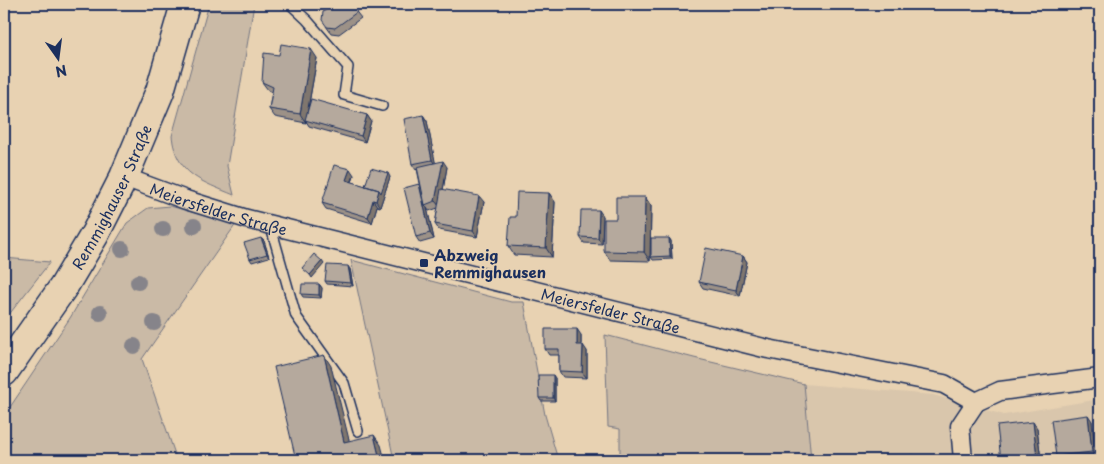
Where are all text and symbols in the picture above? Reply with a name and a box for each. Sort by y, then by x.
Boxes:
north arrow [32,32,82,82]
text: N [53,60,69,83]
street label: Remmighauser Straße [65,121,156,273]
street label: Meiersfelder Straße [147,176,290,240]
place label: Abzweig Remmighausen [434,243,546,283]
marker: Abzweig Remmighausen [418,257,430,269]
street label: Meiersfelder Straße [539,281,683,338]

